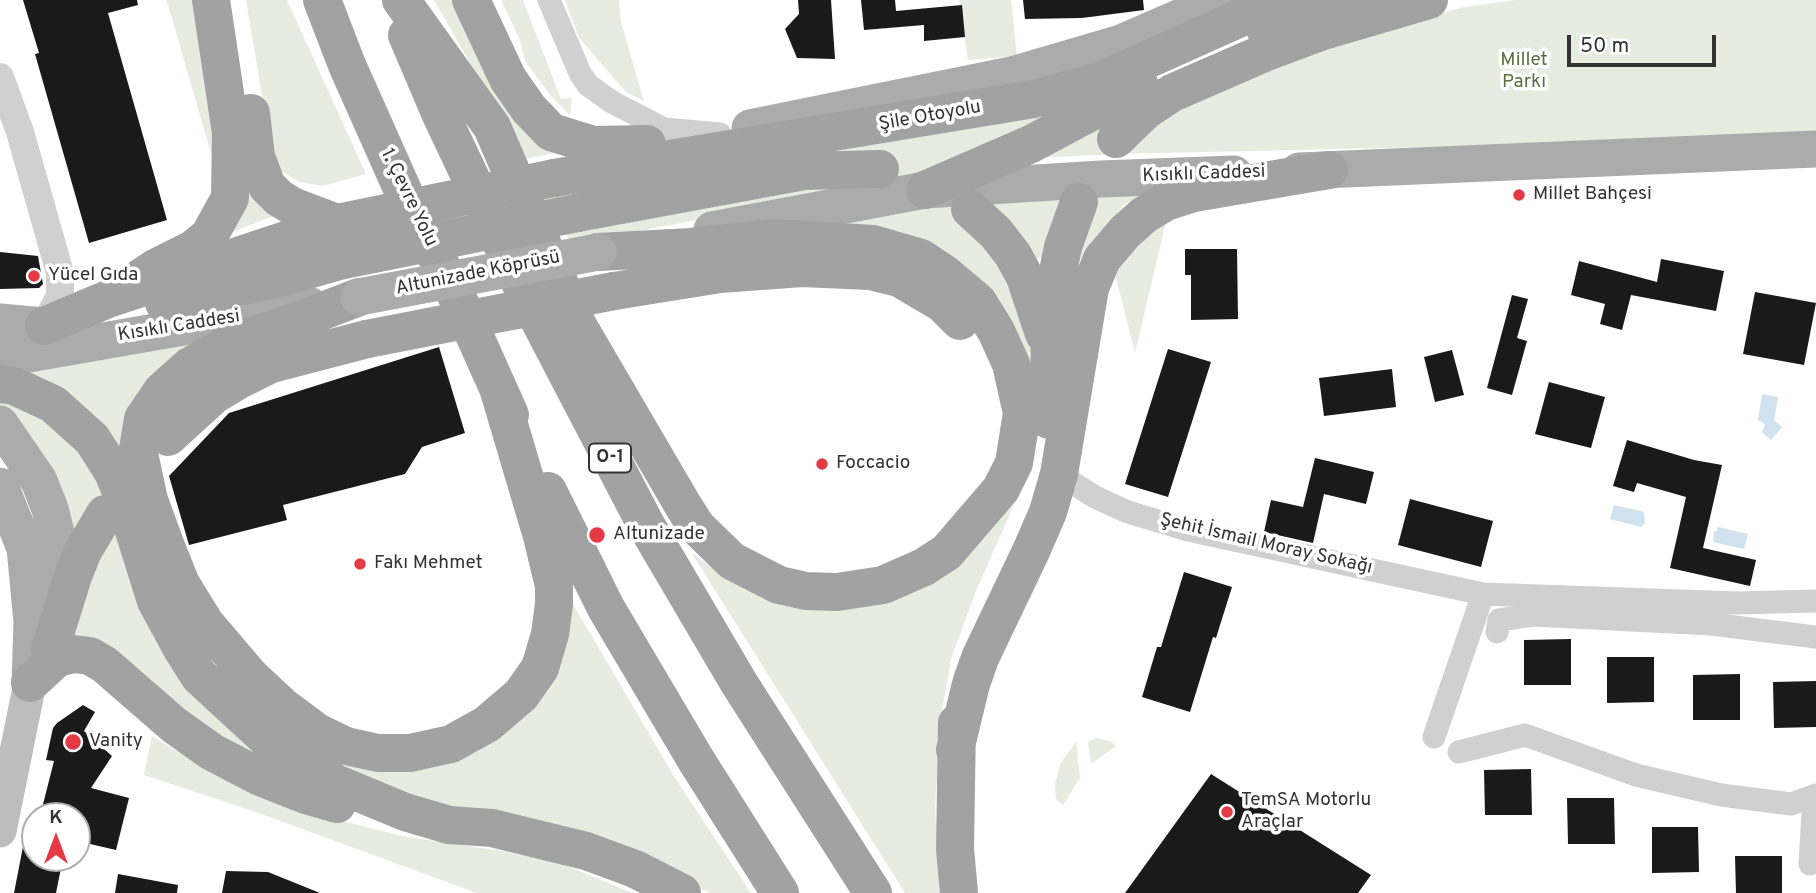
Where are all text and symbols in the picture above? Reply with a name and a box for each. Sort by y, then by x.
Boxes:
scale bar [1571,21,1720,65]
text: 50 m [1580,33,1629,60]
park label: Millet Parkı [1500,50,1548,94]
street label: Şile Otoyolu [877,97,983,137]
street label: 1. Çevre Yolu [374,145,442,251]
street label: Kısıklı Caddesi [1142,161,1266,189]
place label: Millet Bahçesi [1533,184,1652,206]
marker: Millet Bahçesi [1511,187,1527,203]
street label: Altunizade Köprüsü [394,247,562,301]
place label: Yücel Gıda [48,265,138,287]
marker: Yücel Gıda [26,268,42,284]
street label: Kısıklı Caddesi [116,306,242,348]
road number: O-1 [589,444,631,472]
place label: Foccacio [836,453,910,475]
marker: Foccacio [814,456,830,472]
street label: Şehit İsmail Moray Sokağı [1158,509,1374,581]
place label: Altunizade [613,524,705,546]
marker: Altunizade [587,525,607,545]
place label: Fakı Mehmet [374,553,483,575]
marker: Fakı Mehmet [352,556,368,572]
place label: Vanity [89,731,143,753]
marker: Vanity [63,732,83,752]
place label: TemSA Motorlu Araçlar [1241,790,1371,834]
north arrow [21,802,91,872]
marker: TemSA Motorlu Araçlar [1219,804,1235,820]
text: K [49,806,63,830]

